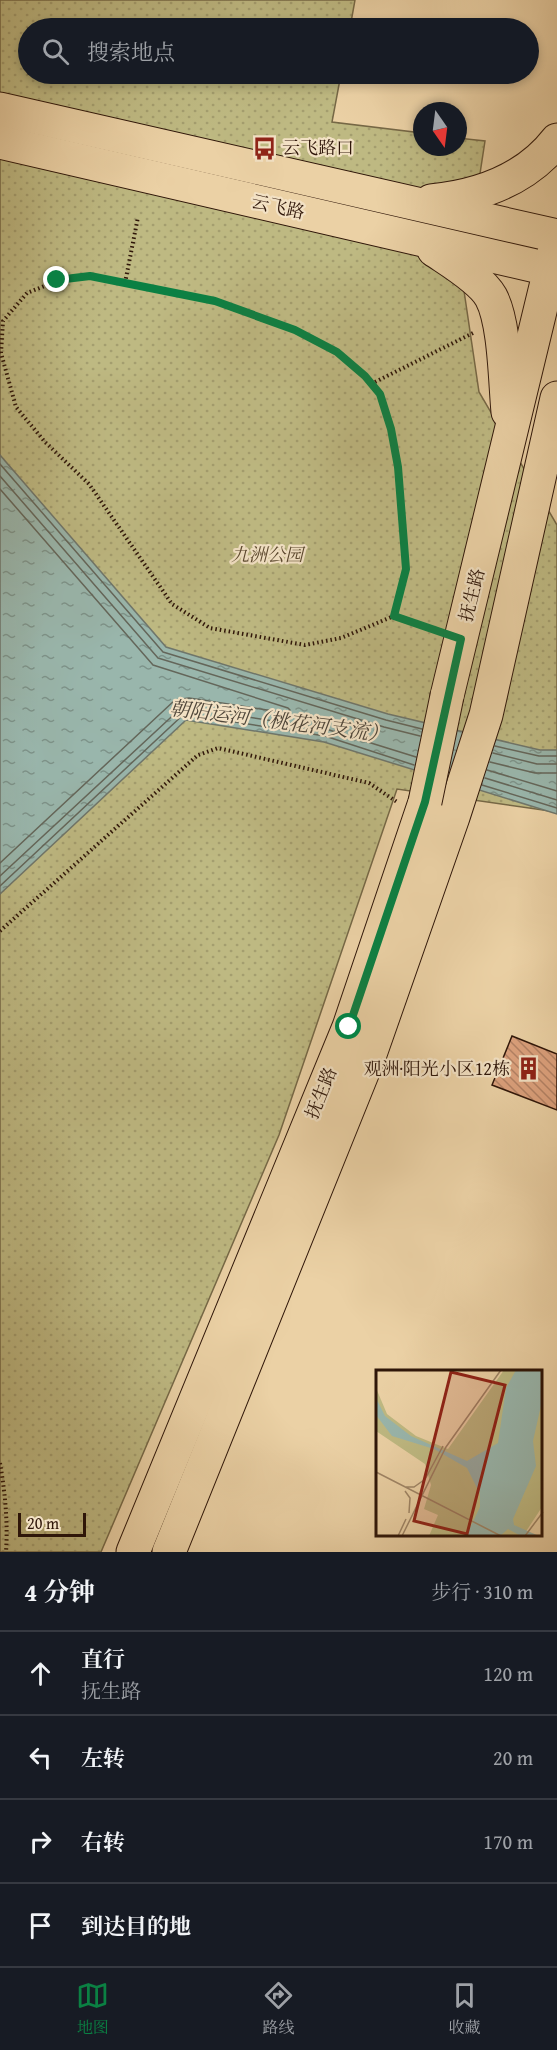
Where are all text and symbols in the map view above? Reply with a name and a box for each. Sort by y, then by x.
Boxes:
search box [18,18,539,84]
icon: search [39,35,72,68]
text: 搜索地点 [87,36,175,68]
north arrow [413,102,467,156]
place label: 云飞路口 [282,134,354,161]
bus stop icon: 云飞路口 [251,135,277,161]
street label: 云飞路 [249,187,307,226]
route end [43,266,69,292]
park label: 九洲公园 [231,541,306,568]
street label: 抚生路 [452,565,491,624]
water label: 朝阳运河（桃花河支流） [168,693,390,748]
route start [335,1013,361,1039]
place label: 观洲·阳光小区12栋 [364,1055,510,1082]
building icon: 观洲·阳光小区12栋 [515,1056,541,1082]
street label: 抚生路 [298,1063,343,1123]
inset map [376,1370,542,1537]
scale bar [18,1510,86,1538]
text: 20 m [27,1511,59,1535]
text: 4 分钟 [24,1572,95,1611]
text: 步行 · 310 m [431,1577,533,1606]
text: 直行 [81,1643,125,1675]
icon: ahead [24,1657,57,1690]
text: 120 m [483,1659,533,1688]
text: 抚生路 [81,1676,141,1705]
icon: left [24,1741,57,1774]
text: 左转 [81,1742,125,1774]
text: 20 m [493,1743,533,1772]
icon: right [24,1825,57,1858]
text: 右转 [81,1826,125,1858]
text: 170 m [483,1827,533,1856]
icon: arrive [24,1909,57,1942]
text: 到达目的地 [81,1910,191,1942]
tab: 地图 [76,1979,109,2039]
tab: 路线 [262,1979,295,2039]
tab: 收藏 [448,1979,481,2039]

